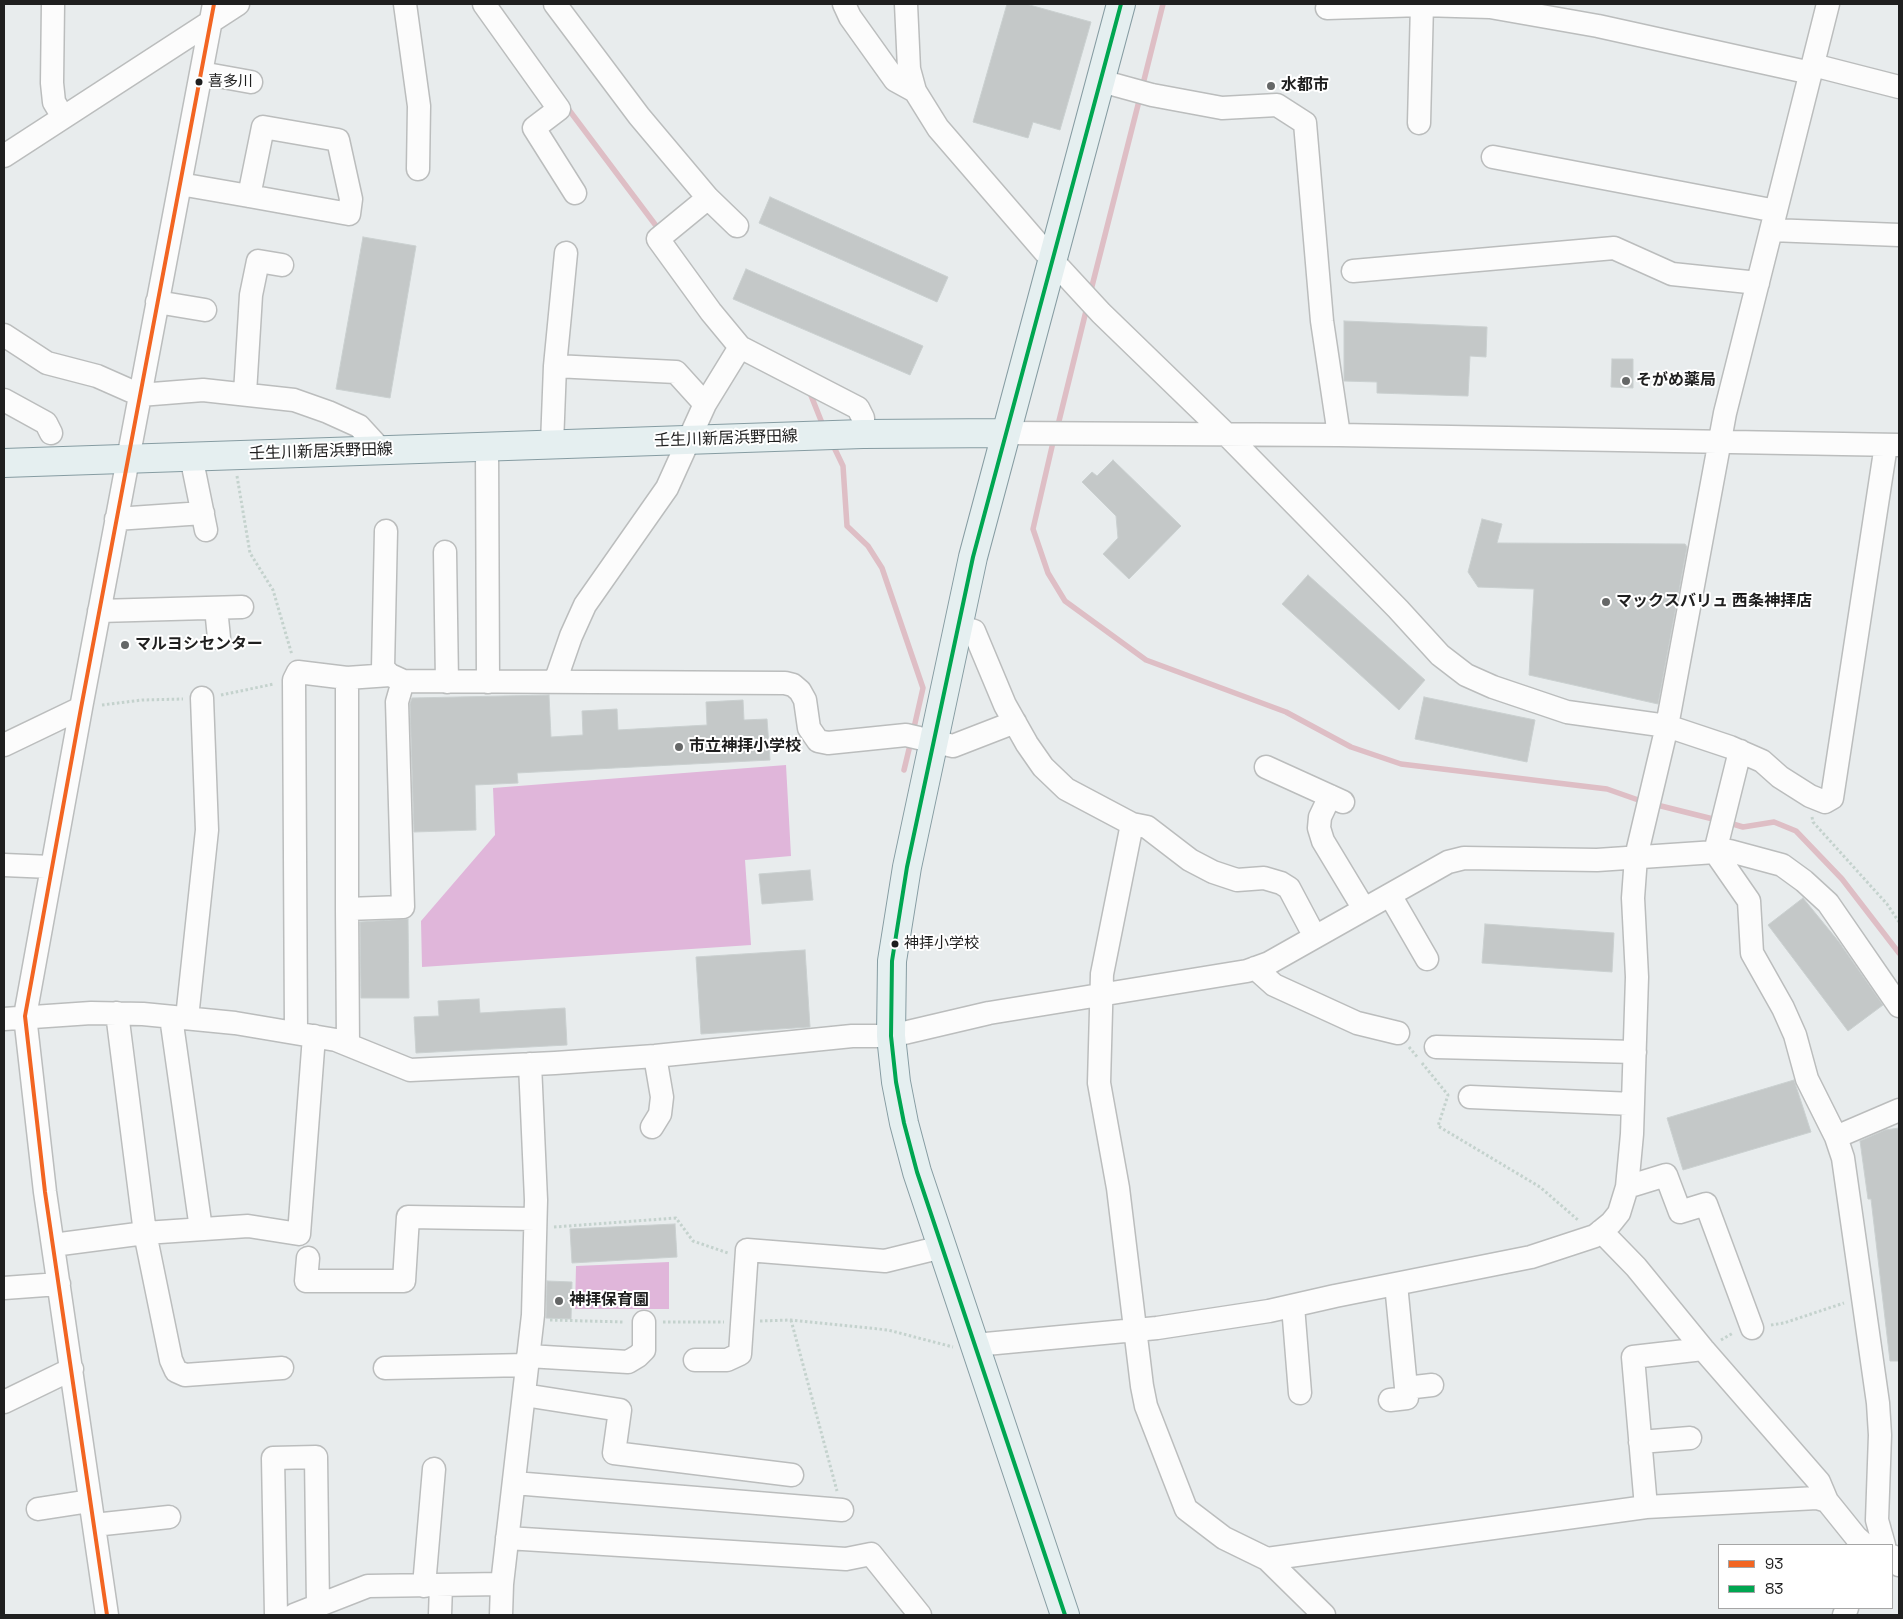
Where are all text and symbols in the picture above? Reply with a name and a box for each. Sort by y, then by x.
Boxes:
place label: 喜多川 [208,73,253,91]
place label: 水都市 [1281,76,1329,96]
marker: 喜多川 [194,77,204,87]
marker: 水都市 [1265,80,1277,92]
place label: そがめ薬局 [1636,371,1716,391]
marker: そがめ薬局 [1620,375,1632,387]
street label: 壬生川新居浜野田線 [654,427,798,451]
street label: 壬生川新居浜野田線 [249,440,393,464]
place label: マックスバリュ 西条神拝店 [1616,592,1812,612]
marker: マックスバリュ 西条神拝店 [1600,596,1612,608]
place label: マルヨシセンター [135,635,263,655]
marker: マルヨシセンター [119,639,131,651]
place label: 市立神拝小学校 [689,737,801,757]
marker: 市立神拝小学校 [673,741,685,753]
place label: 神拝小学校 [904,935,979,953]
marker: 神拝小学校 [890,939,900,949]
place label: 神拝保育園 [569,1291,649,1311]
marker: 神拝保育園 [553,1295,565,1307]
legend [1718,1544,1893,1609]
text: 93 [1765,1554,1783,1573]
text: 83 [1765,1579,1783,1598]

